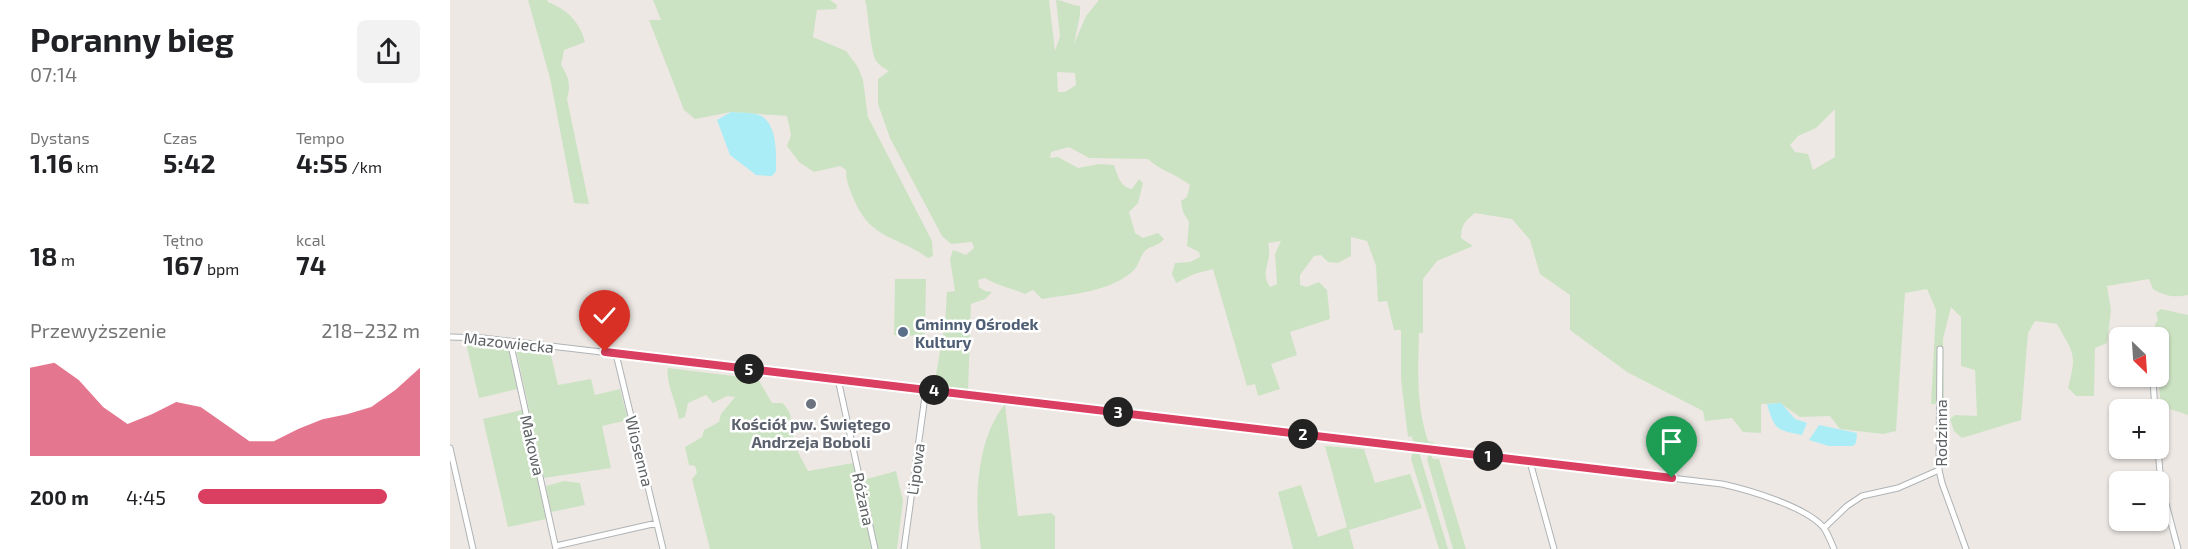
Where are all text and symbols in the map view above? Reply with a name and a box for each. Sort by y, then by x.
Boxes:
text: Poranny bieg [30,19,234,59]
button: share [357,20,420,83]
text: 07:14 [30,62,77,86]
text: Dystans [30,128,90,147]
text: Czas [163,128,197,147]
text: Tempo [296,128,344,147]
text: 1.16 [30,147,73,178]
text: 5:42 [163,147,216,178]
text: 4:55 [296,147,348,178]
text: km [73,157,99,176]
text: /km [348,157,382,176]
text: Tętno [163,230,204,249]
text: kcal [296,230,325,249]
text: 18 [30,240,57,271]
text: 167 [163,249,203,280]
text: 74 [296,249,326,280]
text: m [57,250,75,269]
text: bpm [203,259,239,278]
pin [579,290,630,352]
icon: check [588,299,621,332]
place label: Gminny Ośrodek Kultury [915,314,1038,352]
text: Przewyższenie [30,318,166,342]
text: 218–232 m [321,318,420,342]
marker: Gminny Ośrodek Kultury [896,325,910,339]
north arrow [2109,327,2169,387]
map controls [2109,327,2169,531]
street label: Mazowiecka [463,328,555,356]
pin: 5 [734,354,764,384]
text: 5 [745,359,753,378]
pin: 4 [919,375,949,405]
text: 4 [929,380,939,399]
marker: Kościół pw. Świętego Andrzeja Boboli [804,397,818,411]
pin: 3 [1103,397,1133,427]
street label: Rodzinna [1931,399,1950,467]
button: + [2109,399,2169,459]
text: 3 [1113,402,1123,421]
street label: Makowa [517,413,549,477]
street label: Wiosenna [622,414,658,488]
place label: Kościół pw. Świętego Andrzeja Boboli [731,414,891,451]
pin [1646,416,1697,478]
pin: 2 [1288,419,1318,449]
text: 2 [1298,424,1308,443]
icon: arrive [1655,425,1688,458]
pin: 1 [1473,441,1503,471]
street label: Lipowa [902,442,928,496]
text: 1 [1485,446,1491,465]
street label: Różana [849,471,879,527]
button: − [2109,471,2169,531]
text: 200 m [30,485,89,509]
text: 4:45 [126,485,166,509]

